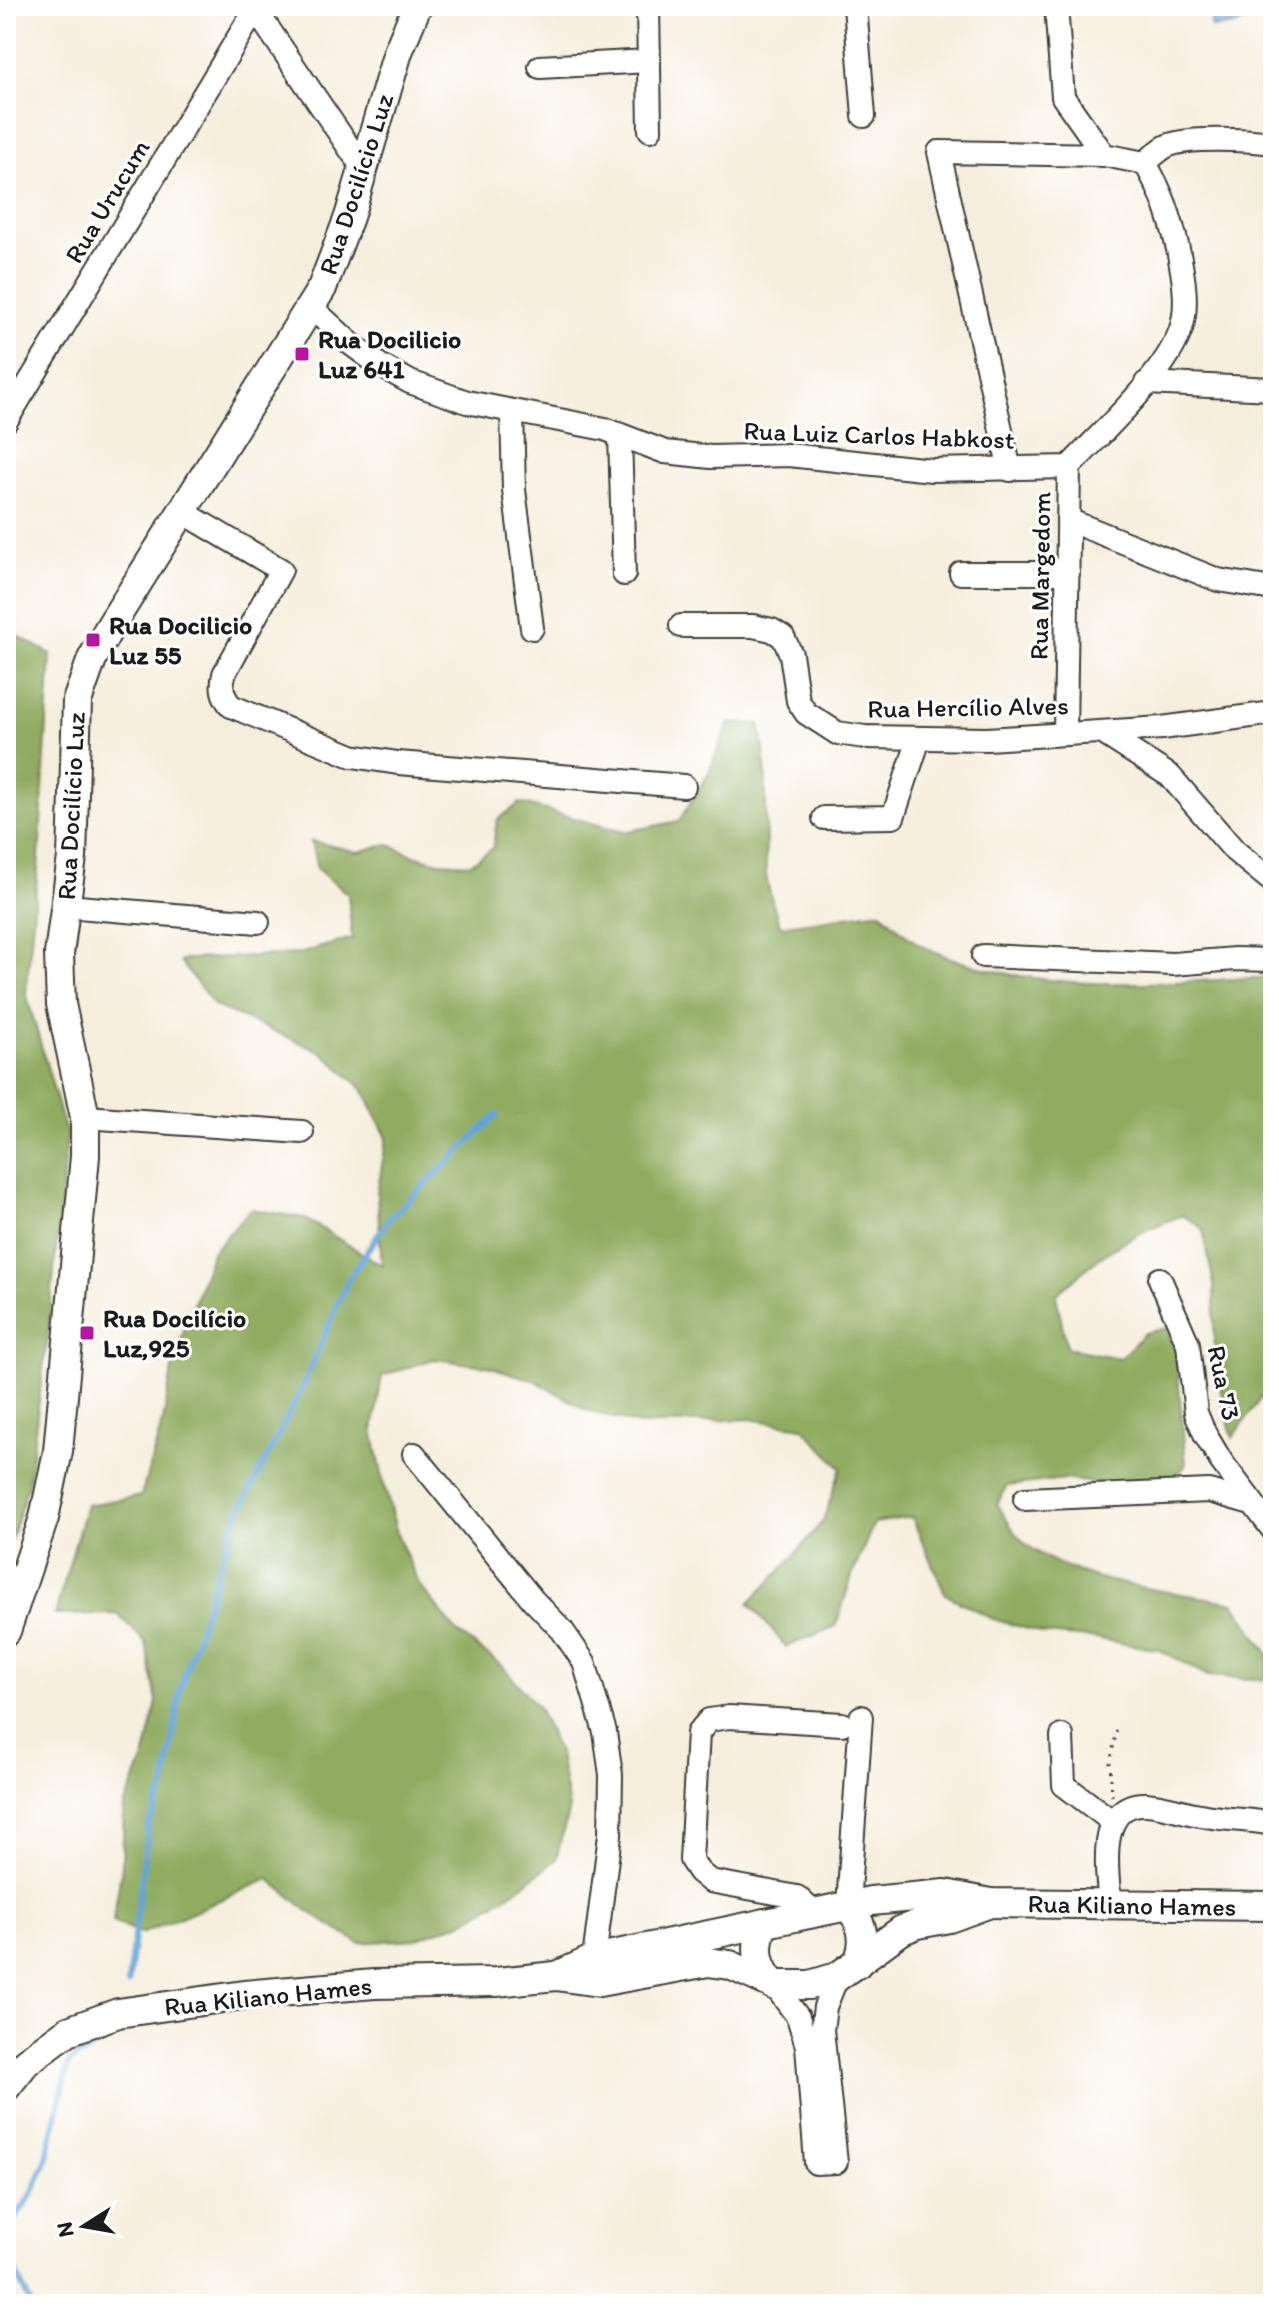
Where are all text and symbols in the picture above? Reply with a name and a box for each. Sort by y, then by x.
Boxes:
street label: Rua Docilício Luz [312,89,400,279]
street label: Rua Urucum [58,133,157,269]
place label: Rua Docilicio Luz 641 [318,323,461,385]
marker: Rua Docilicio Luz 641 [293,345,311,363]
street label: Rua Luiz Carlos Habkost [743,414,1015,456]
street label: Rua Margedom [1023,491,1057,660]
place label: Rua Docilicio Luz 55 [109,609,252,671]
marker: Rua Docilicio Luz 55 [84,631,102,649]
street label: Rua Hercílio Alves [867,689,1069,725]
street label: Rua Docilício Luz [50,711,92,901]
place label: Rua Docilício Luz,925 [103,1302,246,1364]
marker: Rua Docilício Luz,925 [78,1324,96,1342]
street label: Rua 73 [1200,1343,1248,1423]
street label: Rua Kiliano Hames [1027,1887,1237,1923]
street label: Rua Kiliano Hames [163,1969,373,2023]
north arrow [44,2186,124,2266]
text: N [50,2220,80,2240]

